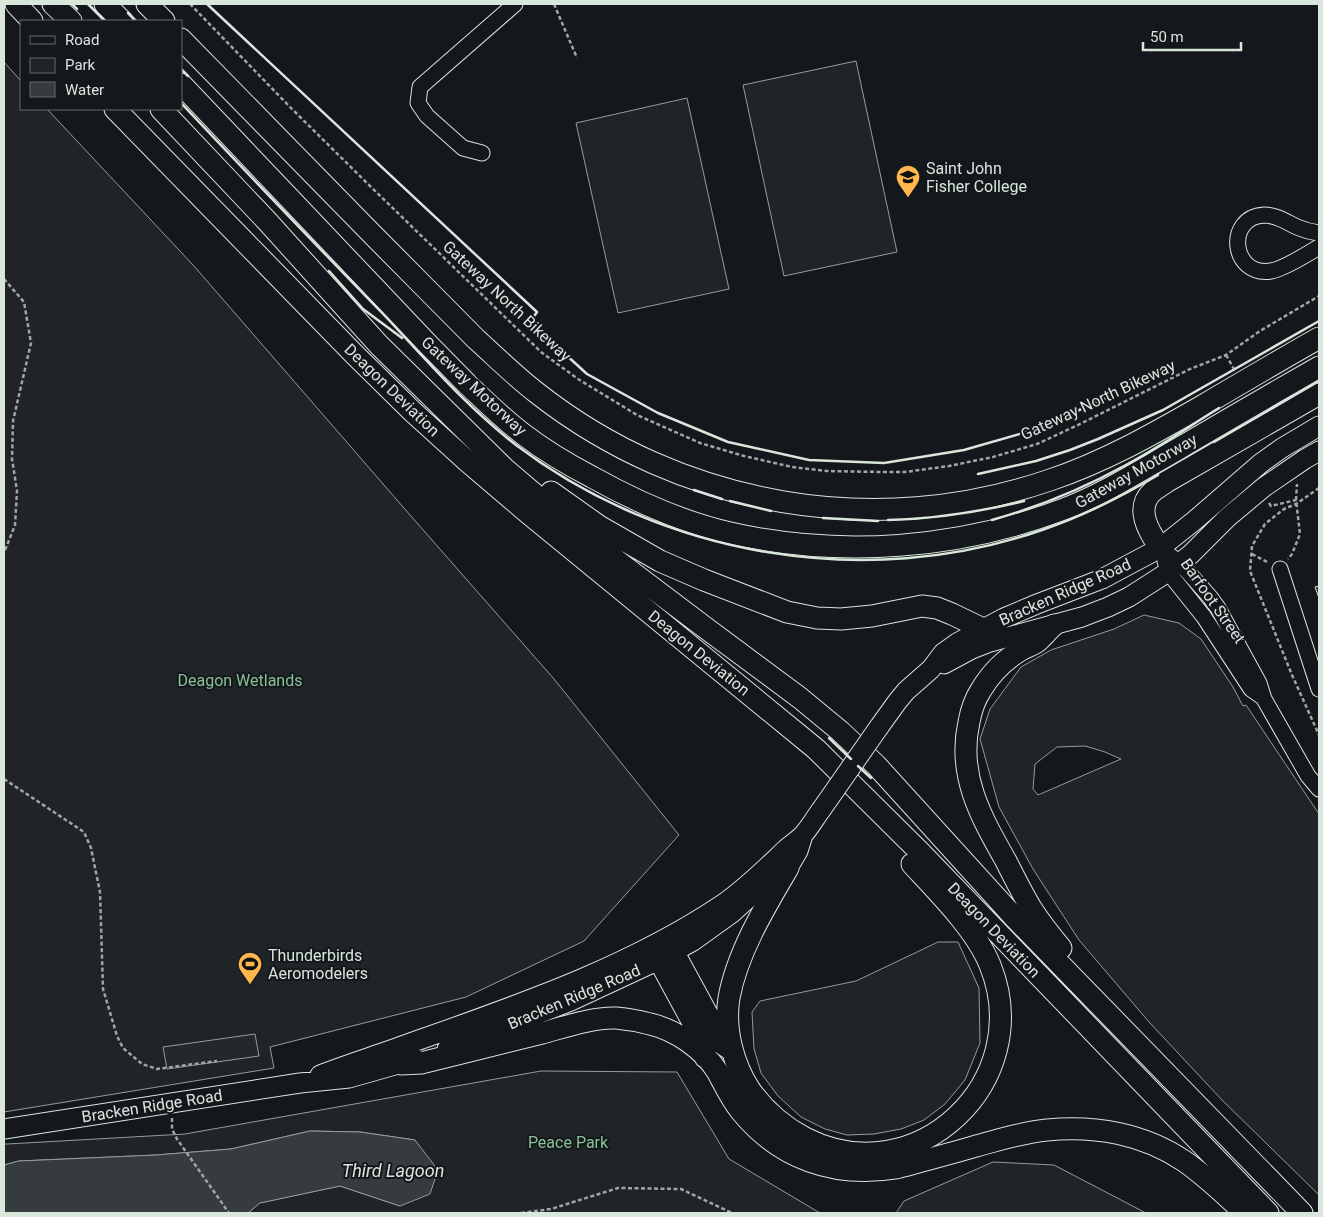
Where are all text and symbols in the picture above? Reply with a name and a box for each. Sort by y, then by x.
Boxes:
legend [20,20,182,110]
scale bar [1143,20,1240,52]
text: 50 m [1150,28,1184,46]
text: Road [65,31,99,49]
text: Park [65,56,96,74]
text: Water [65,81,104,99]
place label: Saint John Fisher College [926,159,1027,196]
school or university icon: Saint John Fisher College [895,164,921,198]
street label: Gateway North Bikeway [439,237,575,366]
street label: Gateway Motorway [418,333,531,440]
street label: Deagon Deviation [340,340,444,440]
street label: Gateway North Bikeway [1018,356,1179,444]
street label: Gateway Motorway [1072,429,1201,512]
street label: Bracken Ridge Road [996,554,1134,630]
street label: Barfoot Street [1177,555,1249,647]
street label: Deagon Deviation [644,606,754,700]
park label: Deagon Wetlands [178,671,302,690]
street label: Deagon Deviation [944,878,1044,982]
place label: Thunderbirds Aeromodelers [268,946,368,983]
sports icon: Thunderbirds Aeromodelers [237,951,263,985]
street label: Bracken Ridge Road [505,960,643,1034]
street label: Bracken Ridge Road [80,1085,224,1127]
park label: Peace Park [528,1133,609,1152]
water label: Third Lagoon [342,1160,444,1181]

